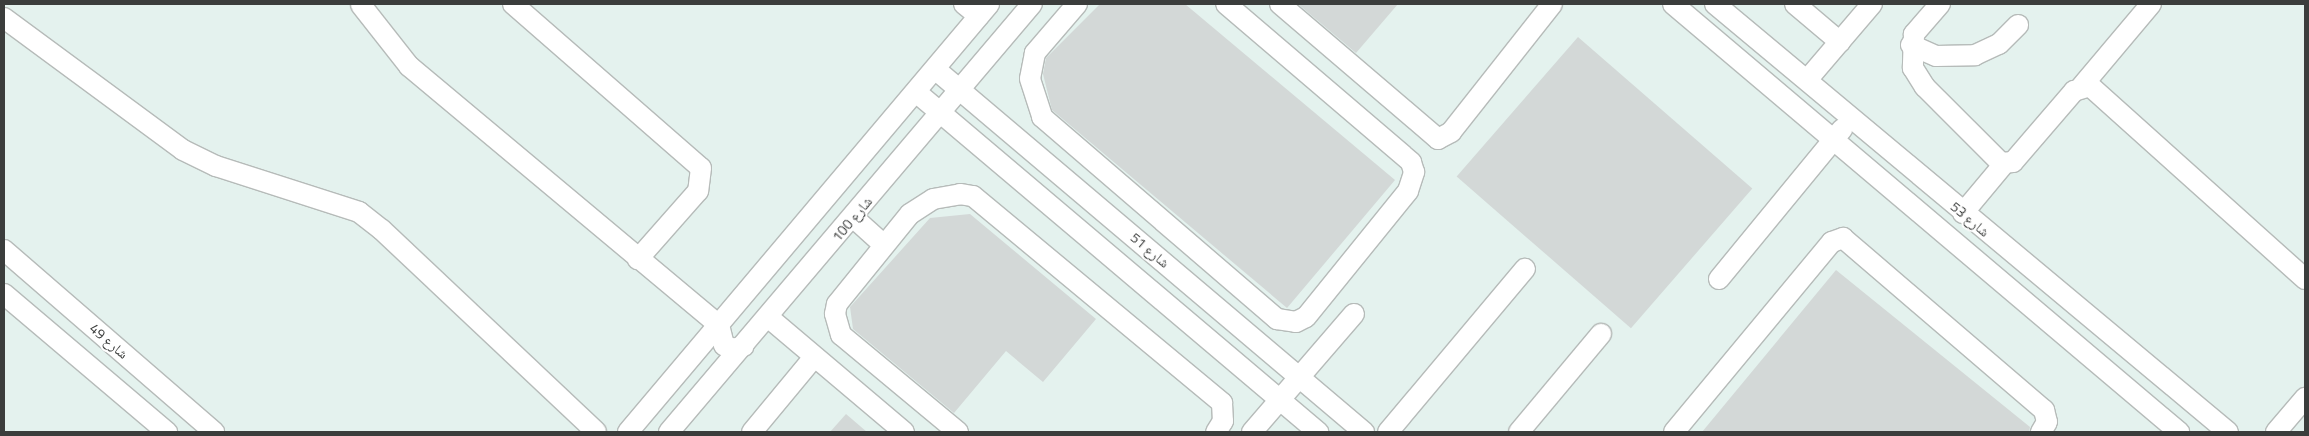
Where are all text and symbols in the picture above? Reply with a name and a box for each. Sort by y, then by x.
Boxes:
street label: شارع 100 [828,193,876,245]
street label: شارع 53 [1947,198,1993,240]
street label: شارع 51 [1127,229,1173,271]
street label: شارع 49 [86,320,132,362]

